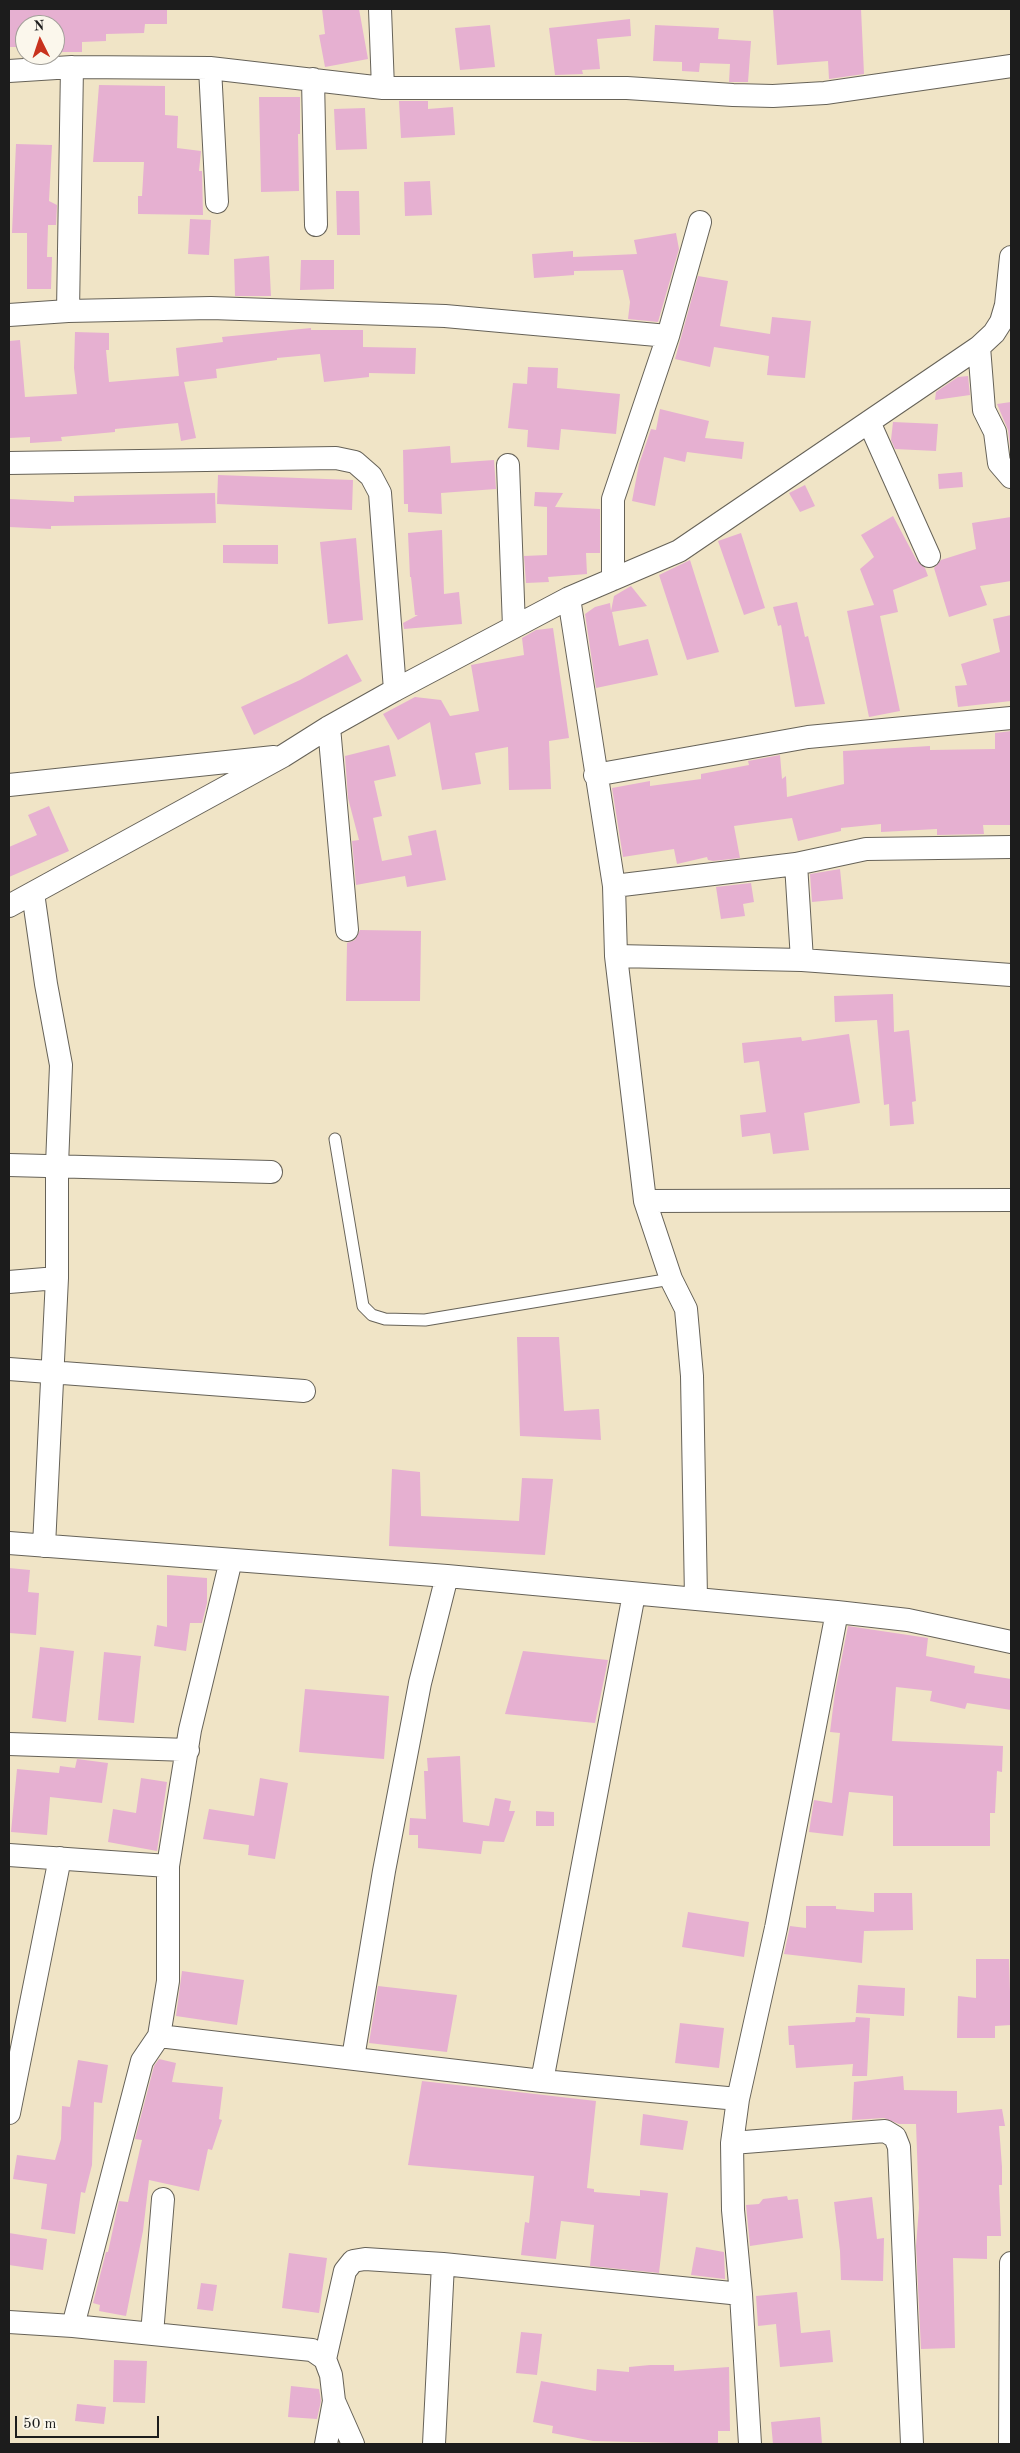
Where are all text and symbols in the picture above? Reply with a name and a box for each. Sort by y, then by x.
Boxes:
north arrow [15,15,65,65]
text: N [33,19,45,33]
scale bar [18,2406,161,2438]
text: 50 m [23,2417,57,2432]

